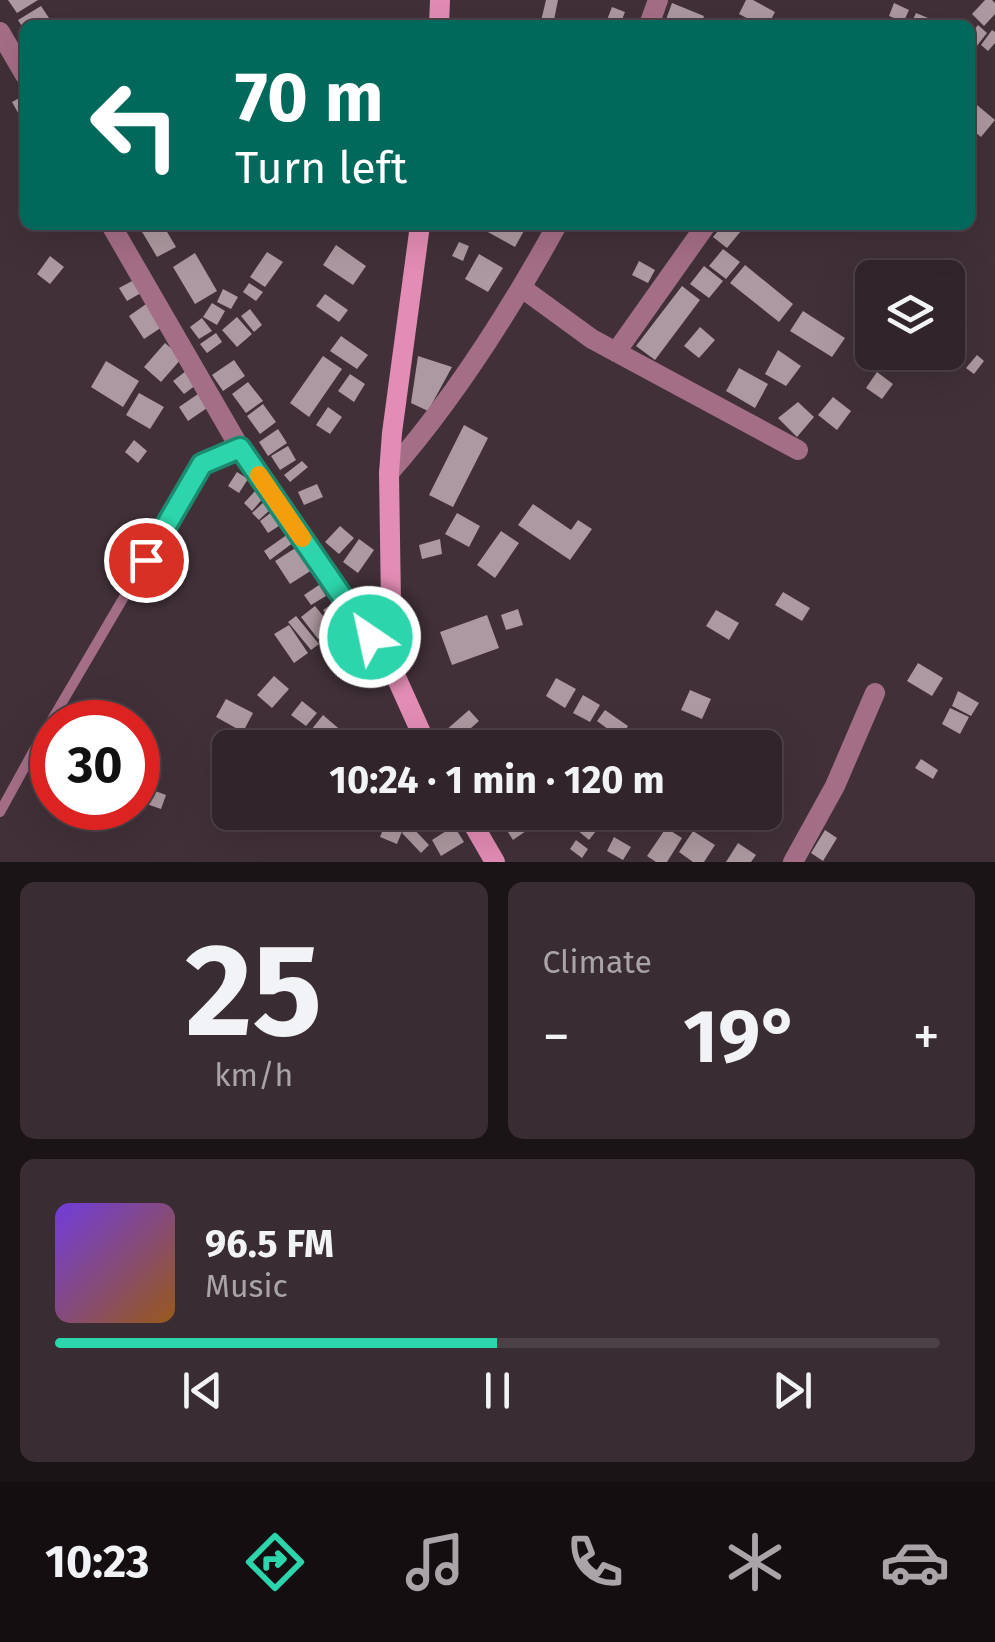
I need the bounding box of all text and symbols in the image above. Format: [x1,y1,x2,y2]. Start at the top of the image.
text: 70 m [235,56,384,140]
icon: left [70,60,200,190]
text: Turn left [235,141,407,195]
map controls [855,260,965,370]
button: layers [855,260,965,370]
pin [104,518,189,603]
icon: arrive [119,533,174,588]
position arrow [318,585,422,689]
speed limit sign: 30 [30,700,160,830]
text: 10:24 · 1 min · 120 m [329,757,665,803]
text: 25 [185,913,322,1069]
text: Climate [543,943,652,981]
text: 19° [683,992,799,1082]
text: − [543,1004,570,1070]
text: + [913,1004,940,1070]
text: km/h [214,1056,293,1094]
text: 96.5 FM [205,1221,334,1267]
text: Music [205,1267,288,1305]
icon: previous [175,1363,230,1418]
icon: pause [470,1363,525,1418]
icon: next [765,1363,820,1418]
icon: directions [240,1527,310,1597]
icon: music [400,1527,470,1597]
icon: phone [560,1527,630,1597]
icon: climate [720,1527,790,1597]
icon: car [880,1527,950,1597]
text: 10:23 [45,1535,149,1589]

